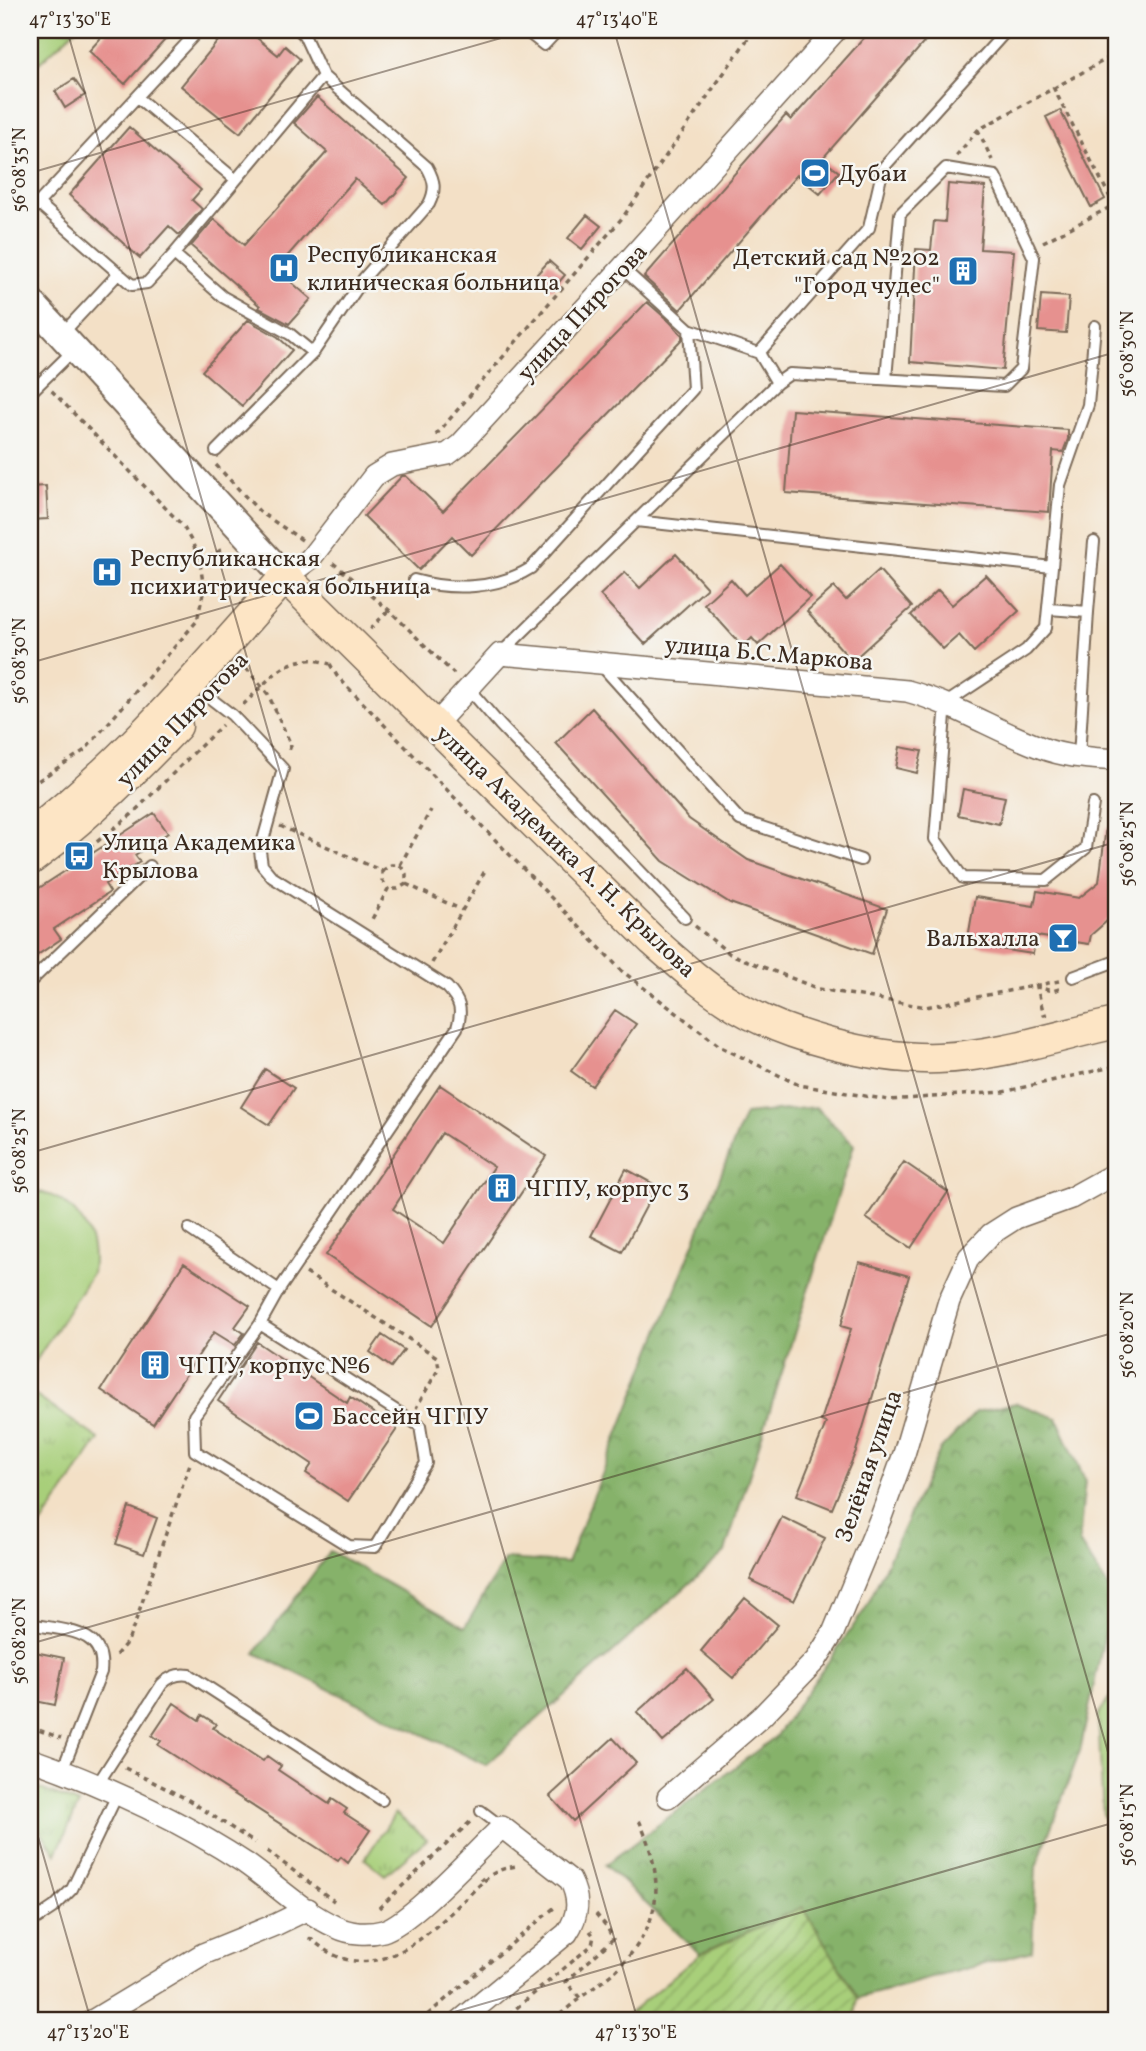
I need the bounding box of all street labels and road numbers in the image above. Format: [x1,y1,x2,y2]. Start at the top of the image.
street label: улица Пирогова [510,237,656,390]
street label: улица Б.С.Маркова [663,629,875,681]
street label: улица Пирогова [109,645,257,796]
street label: улица Академика А. Н. Крылова [426,718,703,987]
street label: Зелёная улица [828,1386,912,1548]

